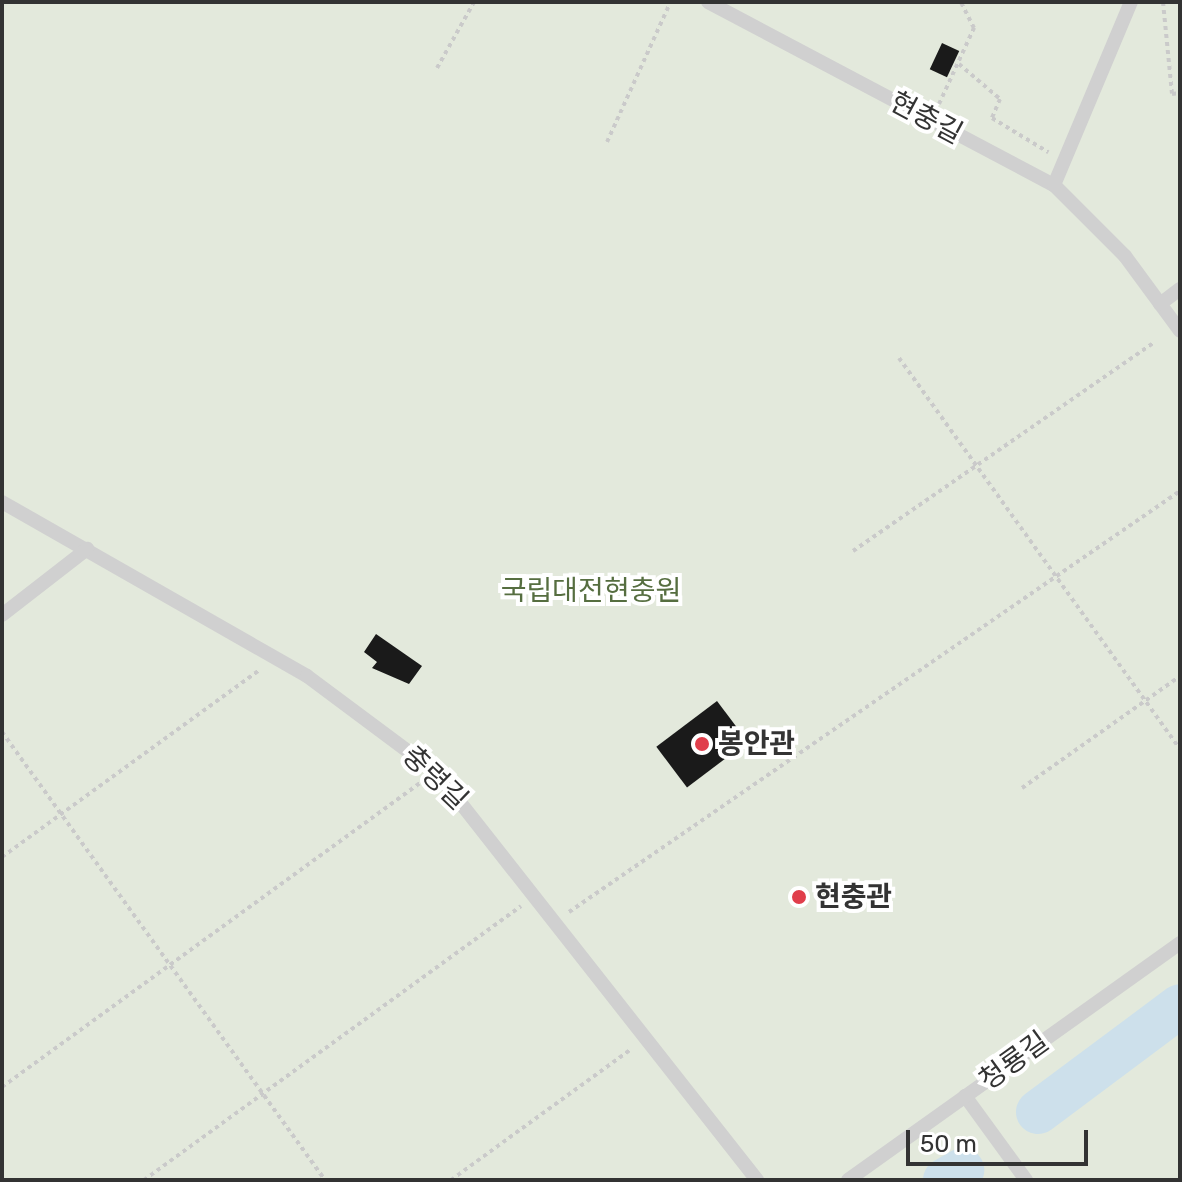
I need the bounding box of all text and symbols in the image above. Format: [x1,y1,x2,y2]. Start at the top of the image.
street label: 현충길 [884,85,968,151]
park label: 국립대전현충원 [501,574,681,608]
place label: 봉안관 [718,727,795,761]
marker: 봉안관 [693,735,711,753]
street label: 충령길 [396,739,474,817]
place label: 현충관 [815,880,892,914]
marker: 현충관 [790,888,808,906]
street label: 청룡길 [973,1025,1055,1097]
scale bar [910,1114,1092,1164]
text: 50 m [920,1130,977,1158]

